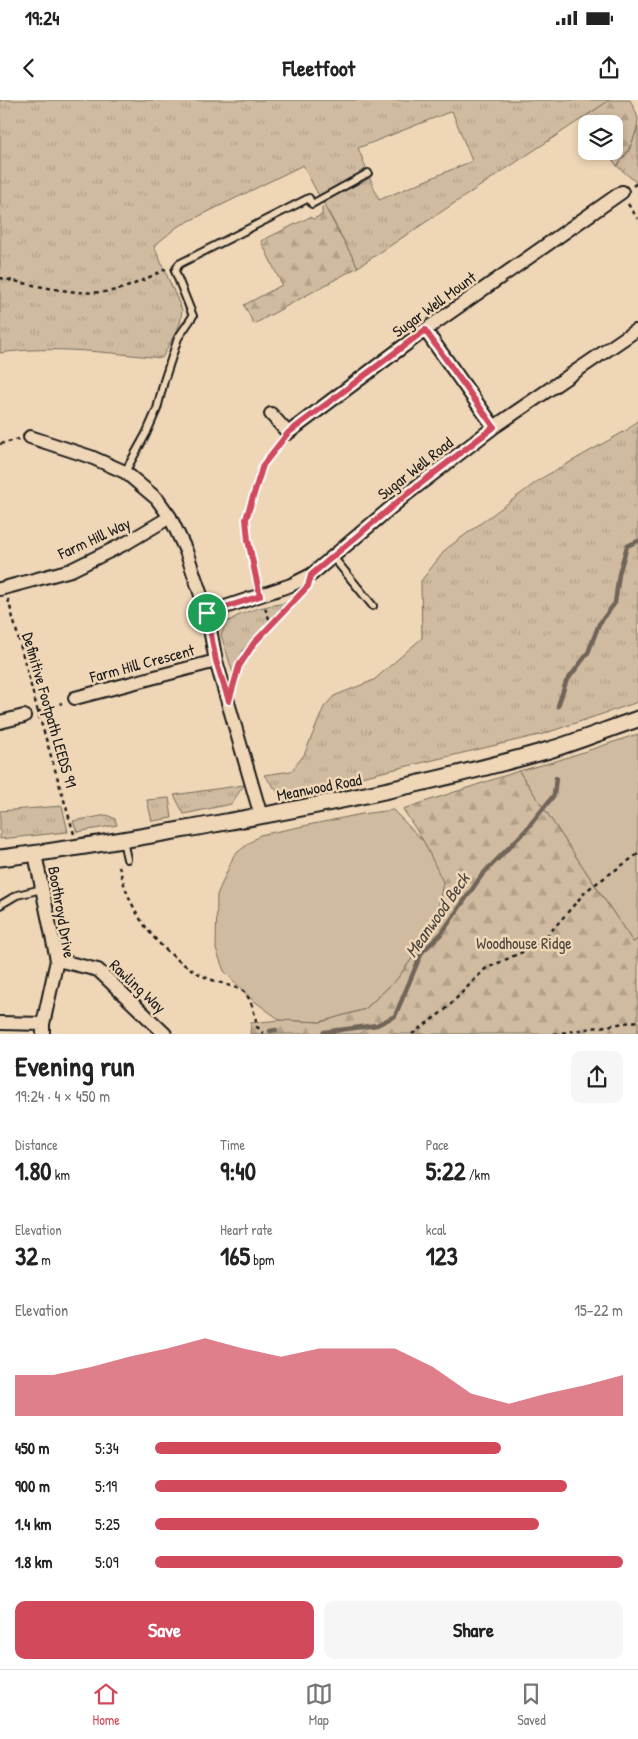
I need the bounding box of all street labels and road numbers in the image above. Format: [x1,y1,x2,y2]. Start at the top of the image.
street label: Sugar Well Mount [388,266,481,342]
street label: Sugar Well Road [373,432,457,504]
street label: Farm Hill Way [53,512,134,565]
street label: Definitive Footpath LEEDS 91 [17,630,83,790]
street label: Farm Hill Crescent [86,638,197,688]
street label: Meanwood Road [275,768,363,806]
street label: Boothroyd Drive [43,864,81,960]
street label: Rawling Way [105,954,171,1018]

